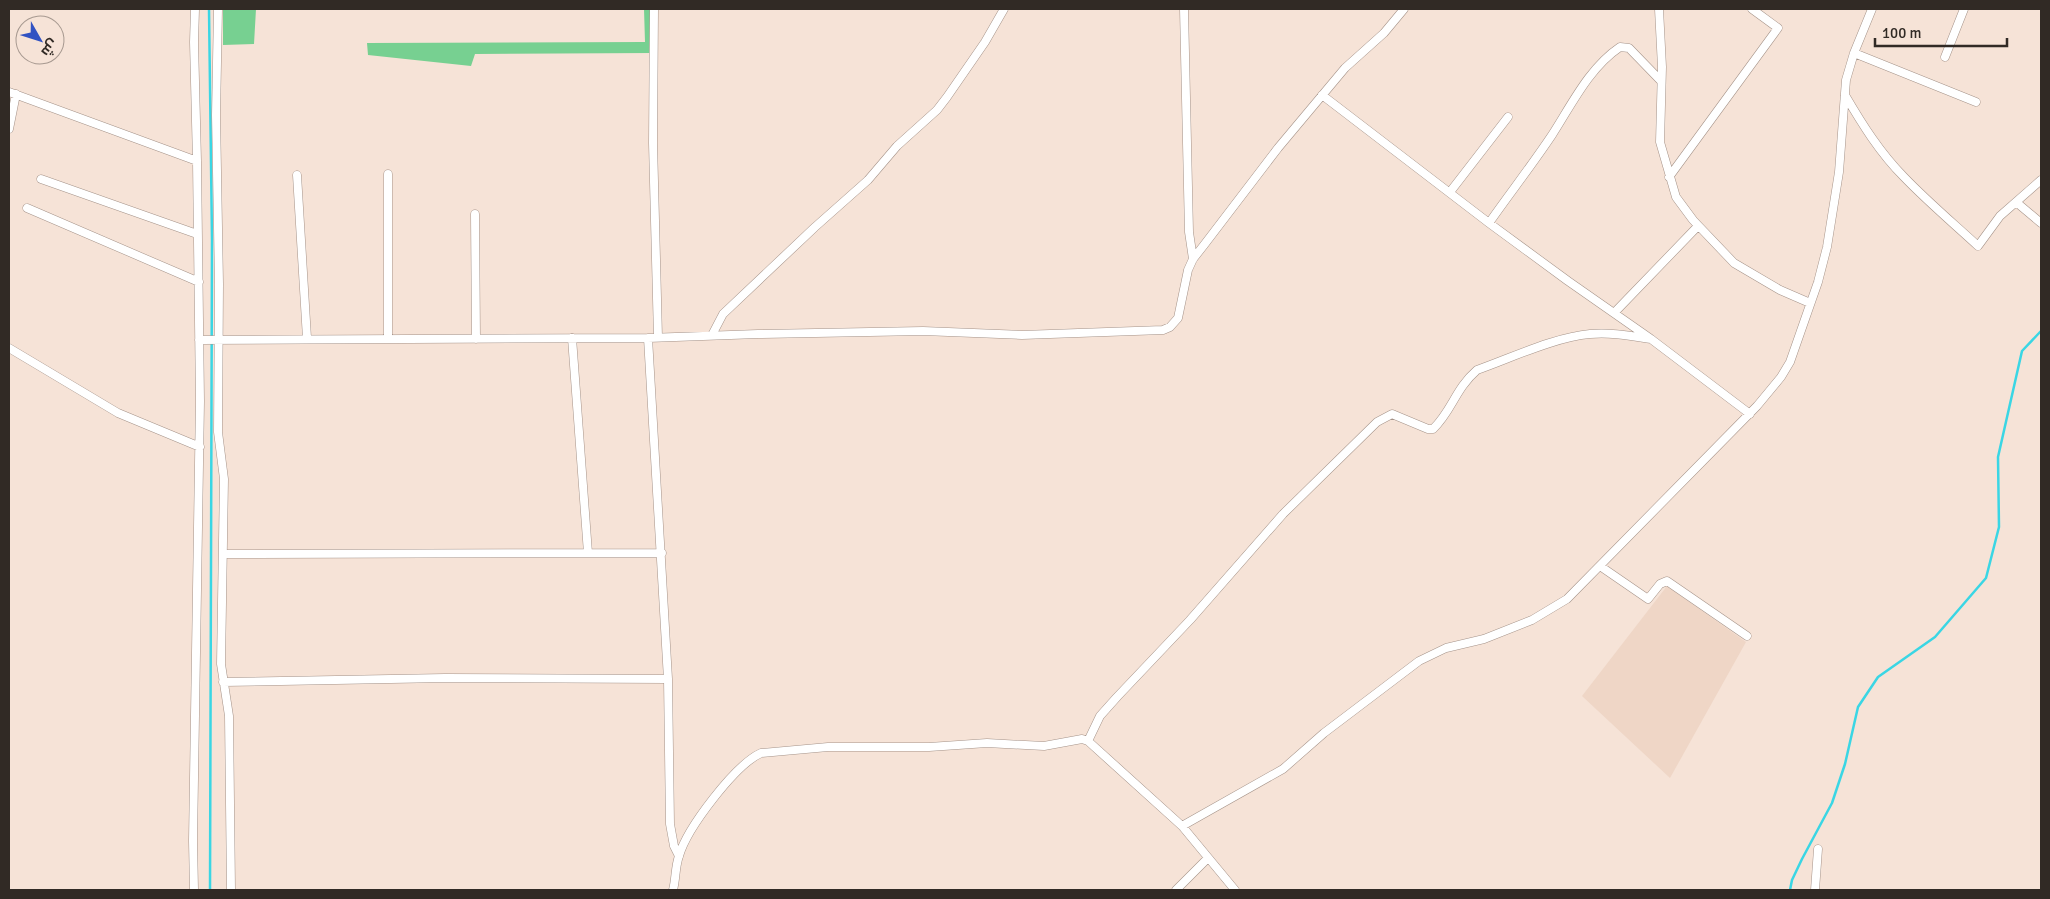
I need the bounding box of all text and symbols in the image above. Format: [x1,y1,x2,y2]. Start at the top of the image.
north arrow [15,15,65,65]
scale bar [1875,15,2008,47]
text: 100 m [1882,24,1922,42]
text: ش [37,36,62,60]

